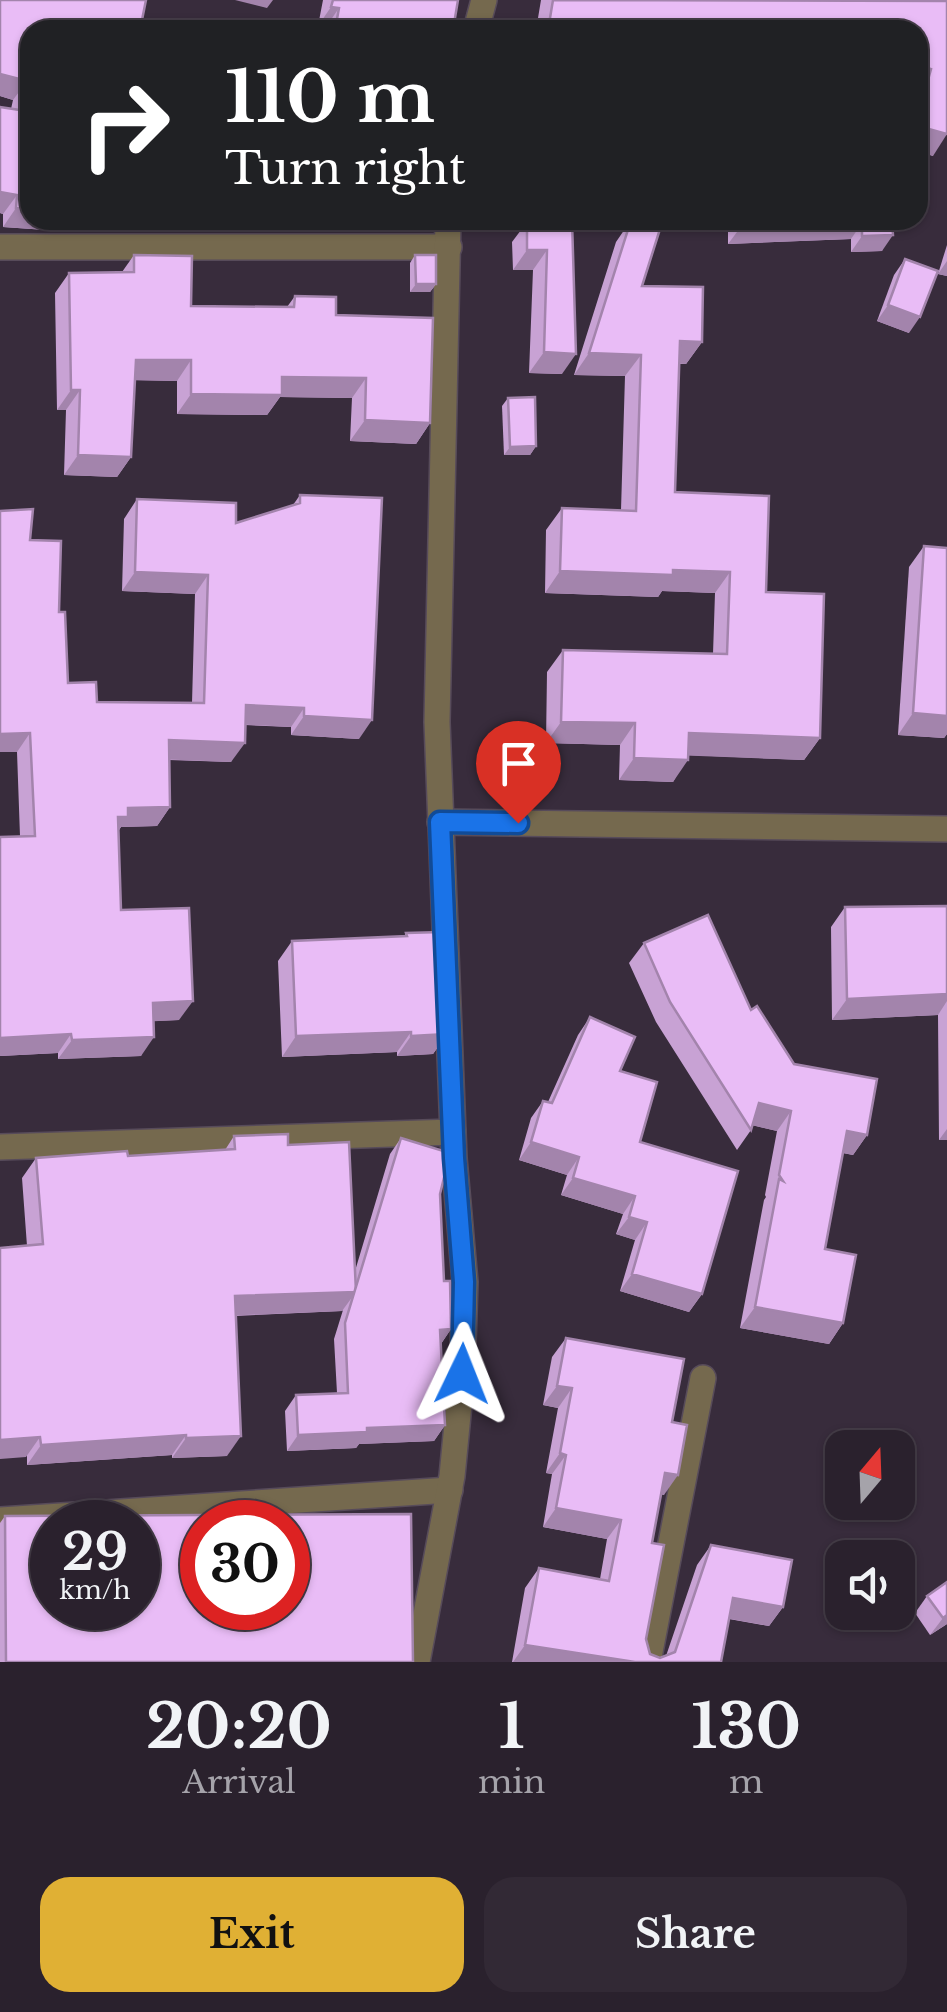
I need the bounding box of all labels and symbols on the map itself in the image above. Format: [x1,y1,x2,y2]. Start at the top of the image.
pin [476,721,561,824]
position arrow [410,1322,514,1426]
north arrow [825,1430,915,1520]
speed limit sign: 30 [180,1500,310,1630]

